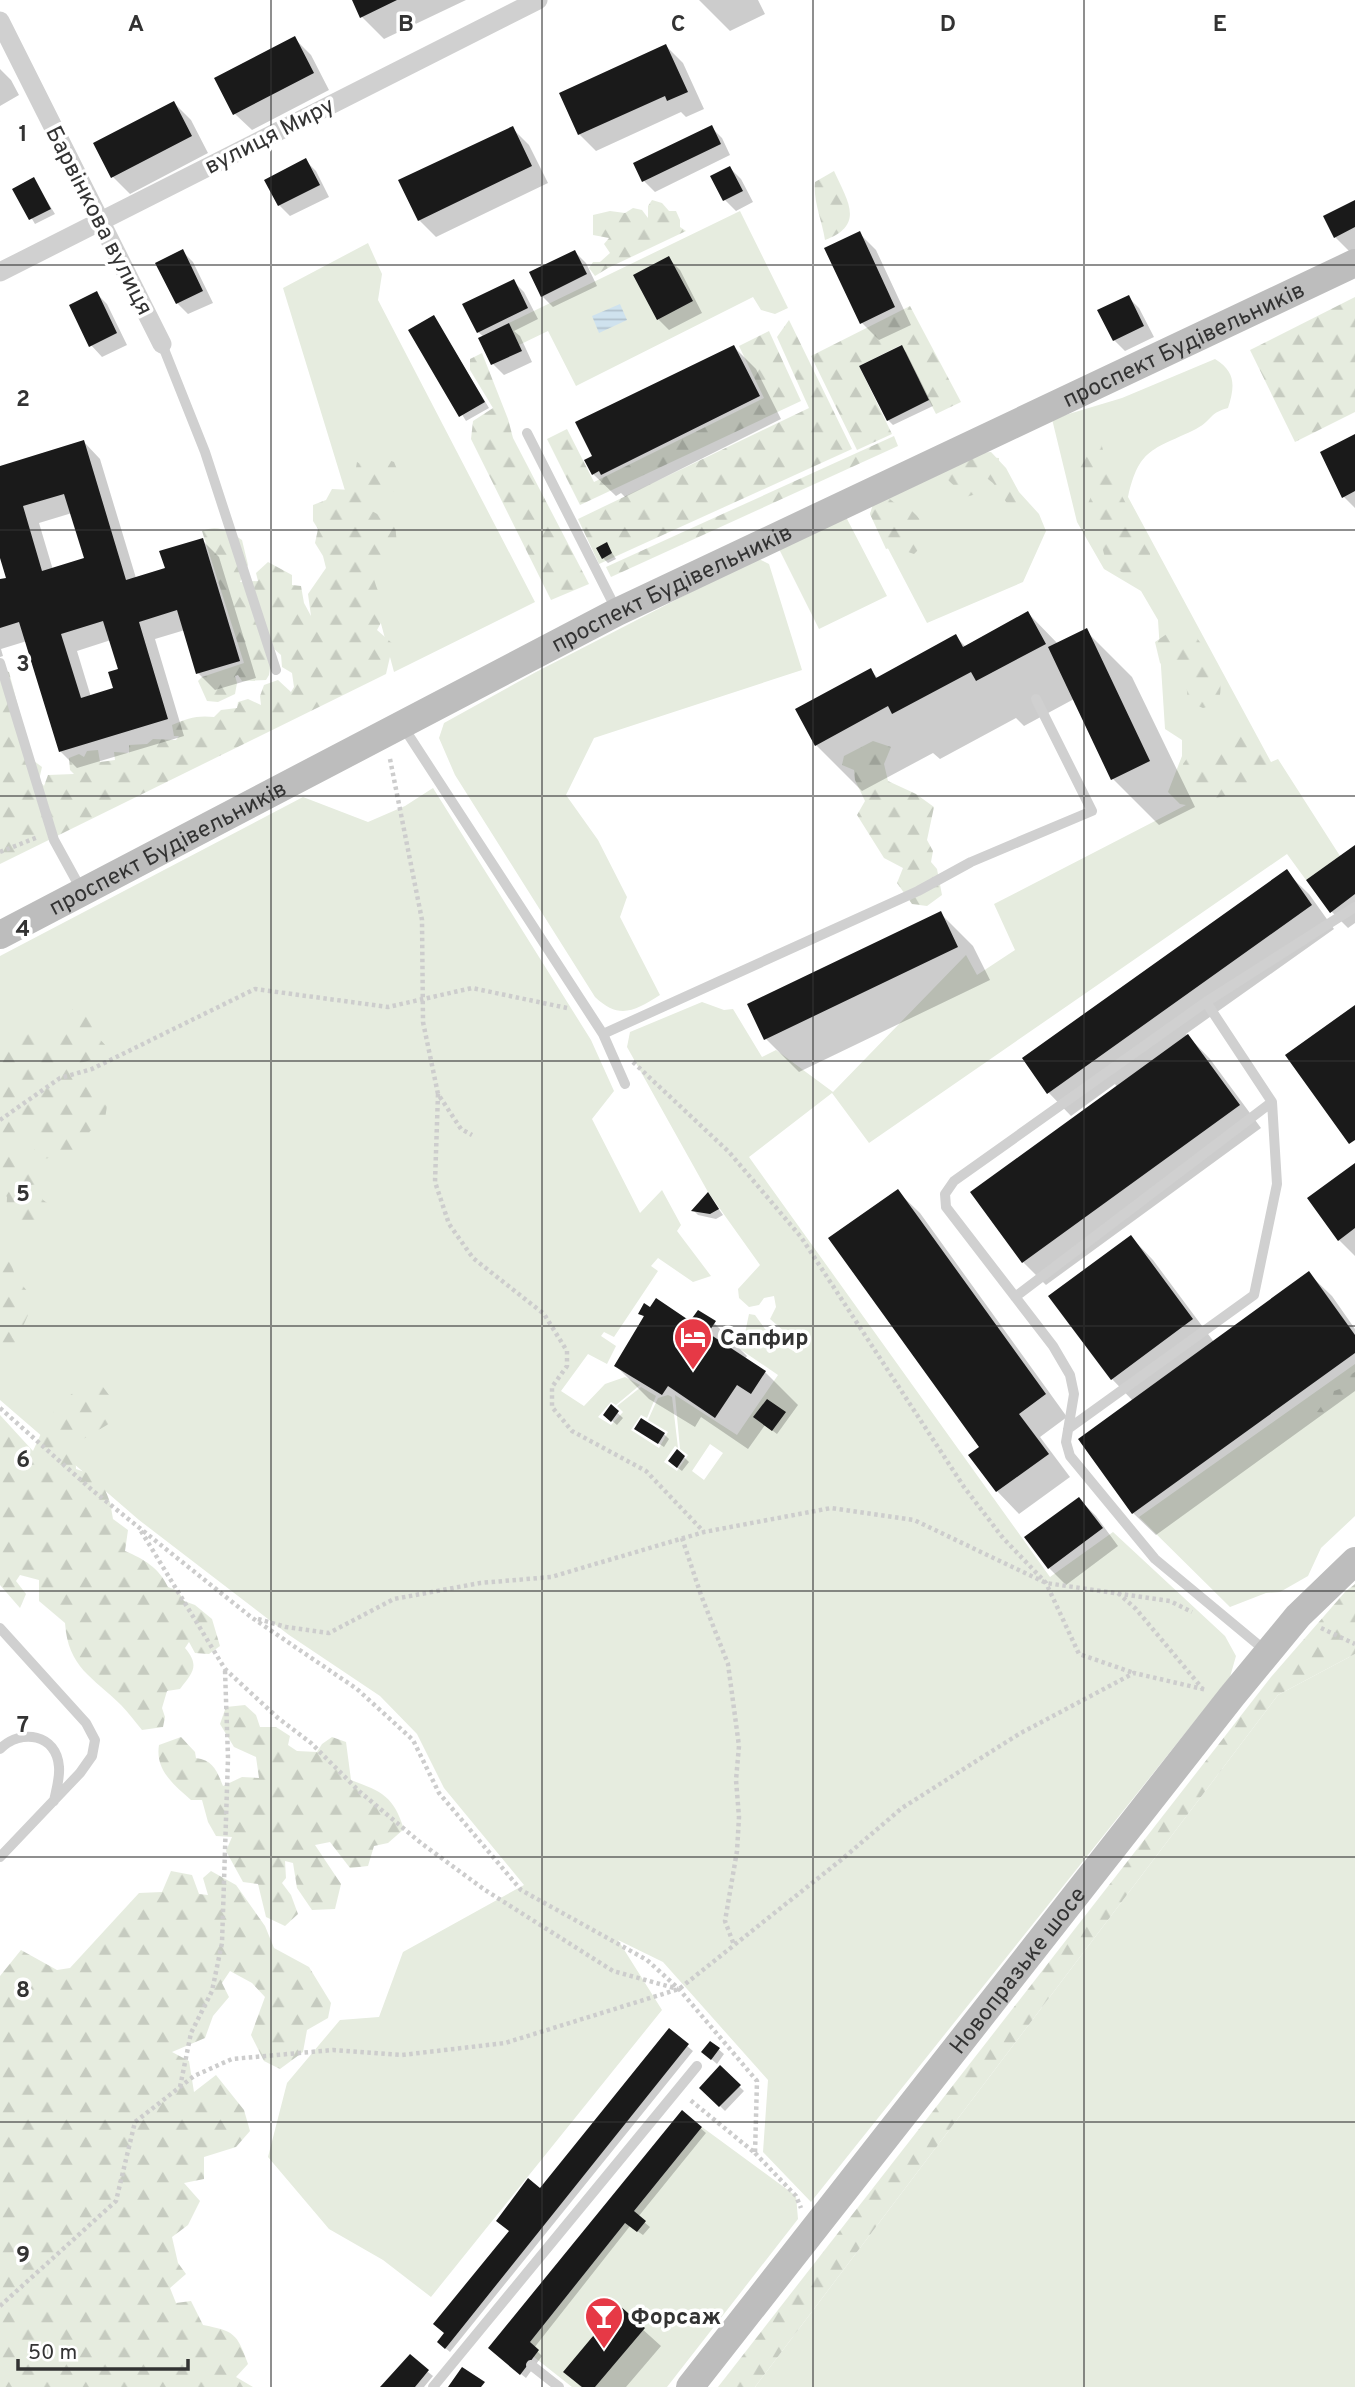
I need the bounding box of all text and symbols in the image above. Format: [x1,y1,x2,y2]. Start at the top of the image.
text: A [128,11,144,40]
text: B [398,11,414,40]
text: C [671,11,685,40]
text: D [940,11,956,40]
text: E [1213,11,1227,40]
street label: вулиця Миру [200,92,340,182]
text: 1 [18,121,28,150]
street label: Барвінкова вулиця [37,122,158,321]
street label: проспект Будівельників [1059,277,1310,416]
text: 2 [16,386,30,415]
street label: проспект Будівельників [547,519,798,661]
text: 3 [16,651,30,680]
street label: проспект Будівельників [45,775,292,924]
text: 4 [16,916,30,945]
text: 5 [16,1181,30,1210]
hotel icon: Сапфир [672,1316,714,1371]
place label: Сапфир [720,1325,809,1354]
text: 6 [16,1447,30,1476]
text: 7 [17,1712,29,1741]
street label: Новопразьке шосе [944,1882,1094,2061]
text: 8 [16,1977,30,2006]
text: 9 [16,2242,30,2271]
bar icon: Форсаж [583,2295,625,2350]
place label: Форсаж [631,2304,721,2333]
scale bar [18,2328,187,2372]
text: 50 m [28,2340,77,2367]

